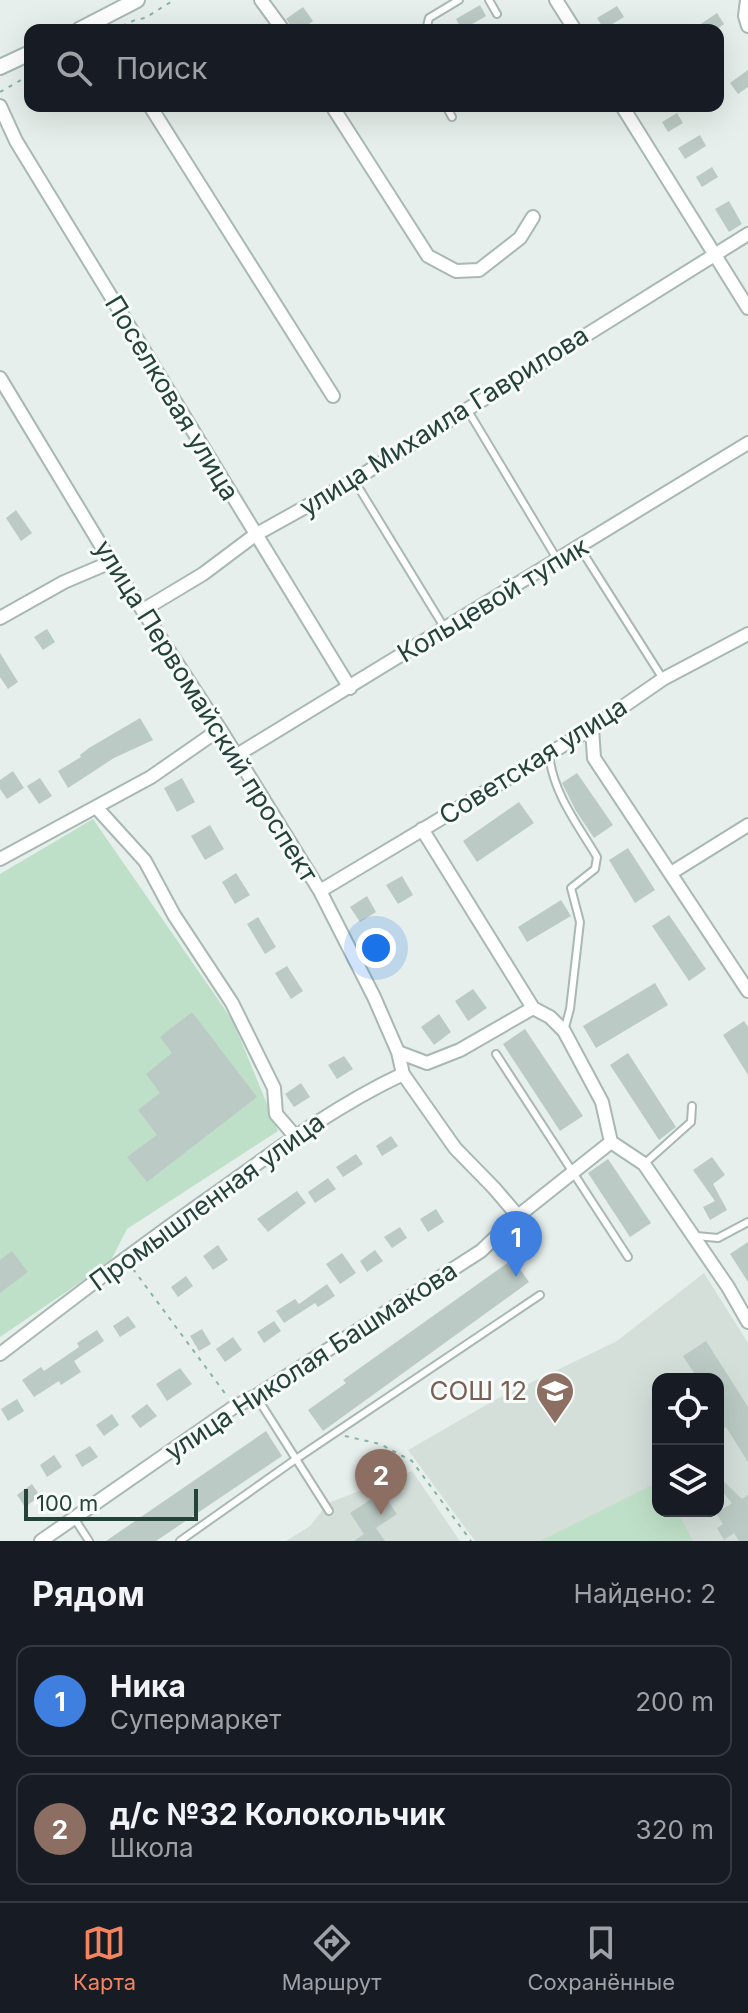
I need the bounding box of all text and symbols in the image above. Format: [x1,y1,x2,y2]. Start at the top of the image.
search box [24,24,724,112]
icon: search [52,46,96,90]
text: Поиск [116,50,207,86]
street label: Поселковая улица [99,290,246,506]
street label: улица Михаила Гаврилова [294,319,594,522]
street label: Кольцевой тупик [392,530,594,669]
street label: улица Первомайский проспект [88,534,325,887]
street label: Советская улица [433,690,632,831]
your location [356,928,396,968]
street label: Промышленная улица [83,1106,330,1297]
pin: 1 [490,1211,542,1277]
street label: улица Николая Башмакова [159,1254,463,1467]
school or university icon: СОШ 12 [534,1370,576,1425]
map controls [652,1373,724,1517]
button: locate [652,1373,724,1445]
place label: СОШ 12 [429,1375,527,1406]
button: layers [652,1445,724,1517]
pin: 2 [355,1449,407,1515]
scale bar [24,1485,198,1521]
text: 100 m [36,1490,98,1516]
text: Рядом [32,1573,145,1614]
text: Найдено: 2 [574,1578,716,1609]
text: Ника [110,1668,186,1704]
text: 1 [54,1686,66,1717]
text: 200 m [635,1686,714,1717]
text: Супермаркет [110,1704,281,1735]
text: д/с №32 Колокольчик [110,1796,445,1832]
text: 2 [52,1814,68,1845]
text: 320 m [636,1814,714,1845]
text: Школа [110,1832,194,1863]
tab: Карта [73,1921,136,1995]
tab: Маршрут [282,1921,382,1995]
tab: Сохранённые [527,1921,675,1995]

